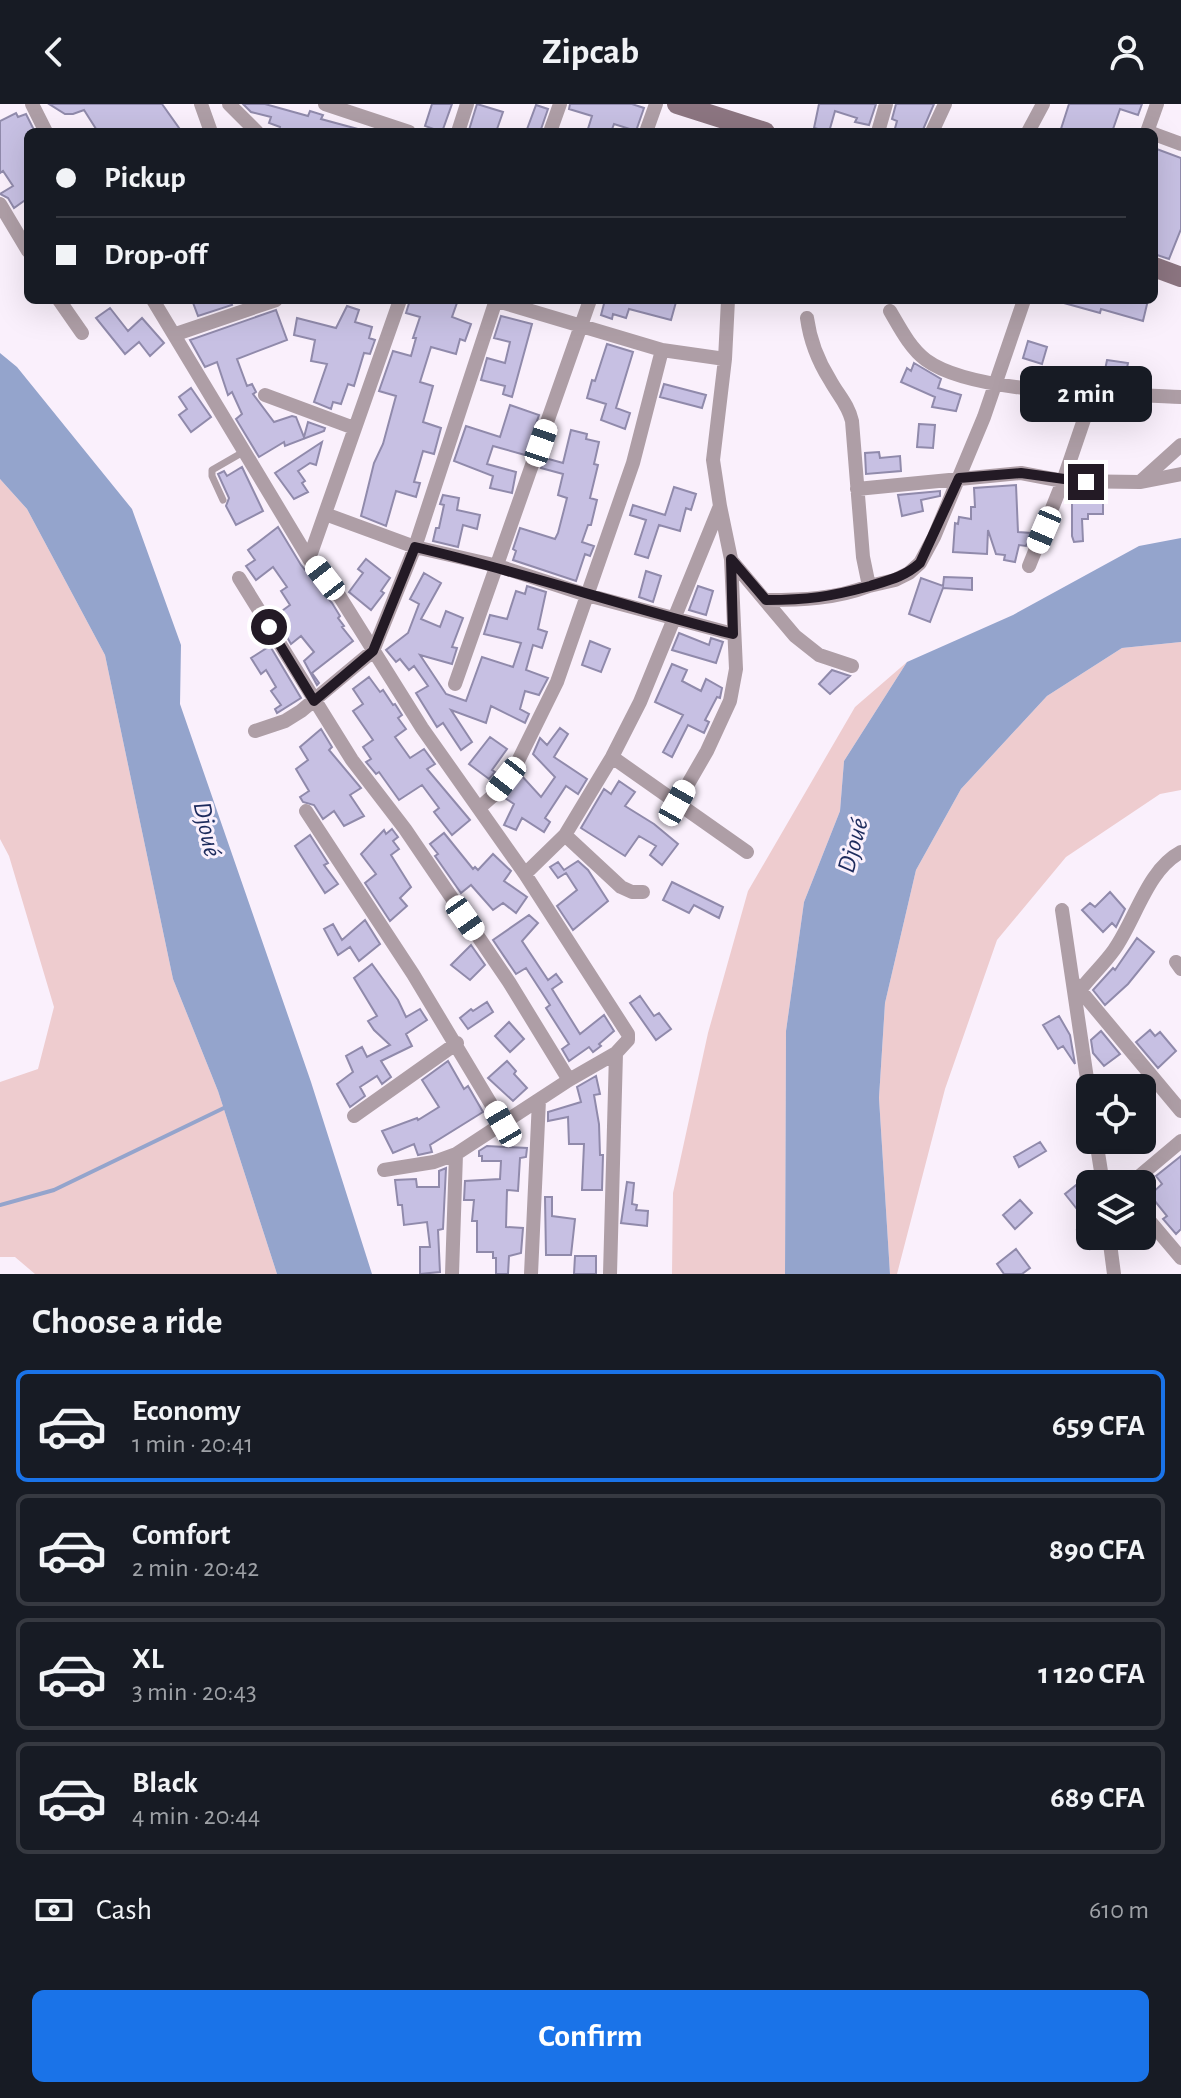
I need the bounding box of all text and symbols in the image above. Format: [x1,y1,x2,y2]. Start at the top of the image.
icon: back [32,30,76,74]
icon: person [1105,30,1149,74]
text: Zipcab [542,34,639,70]
text: Pickup [104,163,186,193]
text: Drop-off [104,240,207,270]
callout: 2 min [1020,366,1152,422]
text: 2 min [1057,381,1115,407]
car [522,416,560,470]
route end [1068,464,1104,500]
car [1024,503,1064,557]
car [301,552,349,604]
route start [251,609,287,645]
car [482,753,530,805]
car [655,776,699,830]
water label: Djoué [189,799,226,859]
water label: Djoué [833,815,873,876]
car [441,891,489,945]
map controls [1076,1074,1156,1250]
button: locate [1076,1074,1156,1154]
car [481,1097,525,1151]
button: layers [1076,1170,1156,1250]
text: Choose a ride [32,1304,222,1340]
icon: car [36,1390,108,1462]
text: Economy [132,1396,241,1426]
text: 659 CFA [1052,1411,1145,1441]
text: 1 min · 20:41 [132,1431,253,1457]
icon: car [36,1514,108,1586]
text: Comfort [132,1520,231,1550]
text: 890 CFA [1049,1535,1145,1565]
text: 2 min · 20:42 [132,1555,259,1581]
icon: car [36,1638,108,1710]
text: XL [132,1644,164,1674]
text: 1 120 CFA [1038,1659,1145,1689]
text: 3 min · 20:43 [132,1679,257,1705]
icon: car [36,1762,108,1834]
text: Black [132,1768,198,1798]
text: 689 CFA [1050,1783,1145,1813]
text: 4 min · 20:44 [132,1803,260,1829]
icon: cash [32,1888,76,1932]
text: Cash [96,1895,152,1925]
text: 610 m [1089,1897,1149,1923]
button: Confirm [32,1990,1149,2082]

